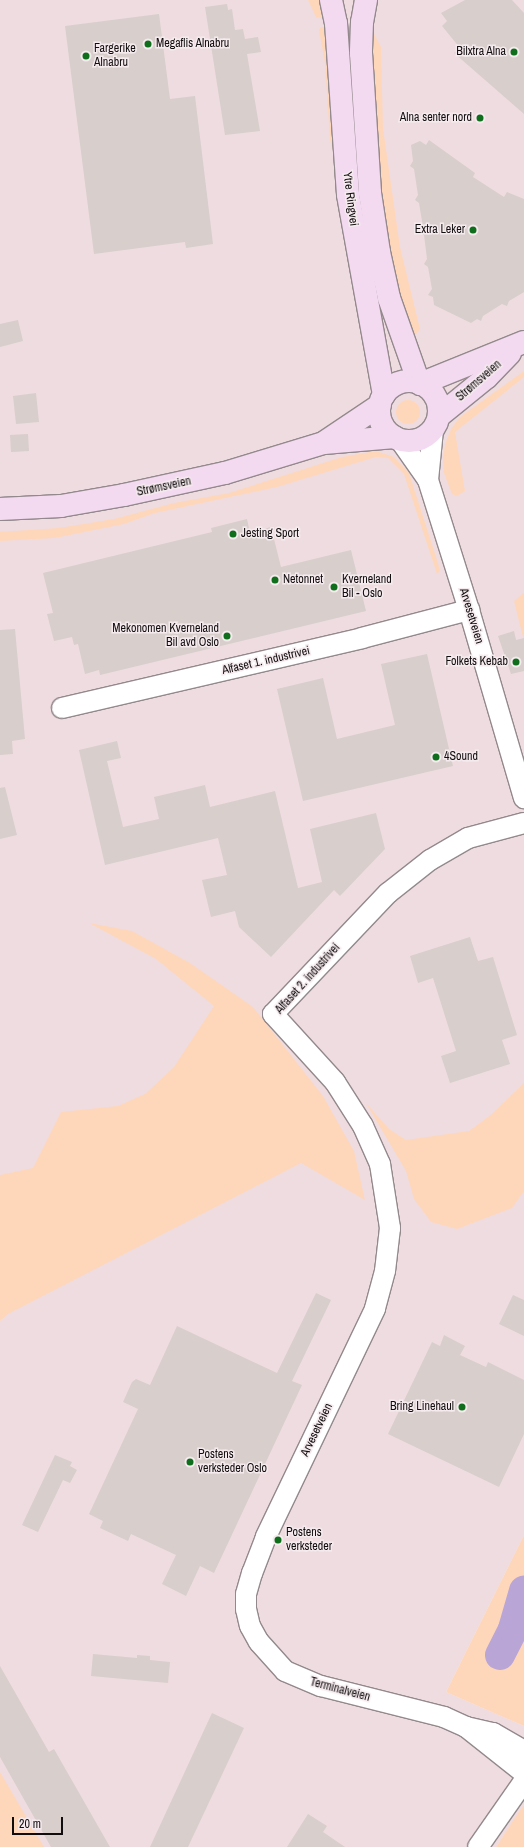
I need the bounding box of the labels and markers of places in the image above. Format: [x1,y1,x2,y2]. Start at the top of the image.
place label: Megaflis Alnabru [156,37,230,51]
marker: Megaflis Alnabru [143,39,153,49]
place label: Fargerike Alnabru [94,42,136,70]
place label: Bilxtra Alna [456,45,506,59]
marker: Bilxtra Alna [509,47,519,57]
marker: Fargerike Alnabru [81,51,91,61]
place label: Alna senter nord [400,111,472,125]
marker: Alna senter nord [475,113,485,123]
place label: Extra Leker [415,223,465,237]
marker: Extra Leker [468,225,478,235]
place label: Jesting Sport [241,527,299,541]
marker: Jesting Sport [228,529,238,539]
place label: Netonnet [283,573,323,587]
place label: Kverneland Bil - Oslo [342,573,392,601]
marker: Netonnet [270,575,280,585]
marker: Kverneland Bil - Oslo [329,582,339,592]
place label: Mekonomen Kverneland Bil avd Oslo [112,622,219,650]
marker: Mekonomen Kverneland Bil avd Oslo [222,631,232,641]
place label: Folkets Kebab [446,655,508,669]
marker: Folkets Kebab [511,657,521,667]
place label: 4Sound [444,750,478,764]
marker: 4Sound [431,752,441,762]
place label: Bring Linehaul [390,1400,454,1414]
marker: Bring Linehaul [457,1402,467,1412]
place label: Postens verksteder Oslo [198,1448,267,1476]
marker: Postens verksteder Oslo [185,1457,195,1467]
place label: Postens verksteder [286,1526,332,1554]
marker: Postens verksteder [273,1535,283,1545]

